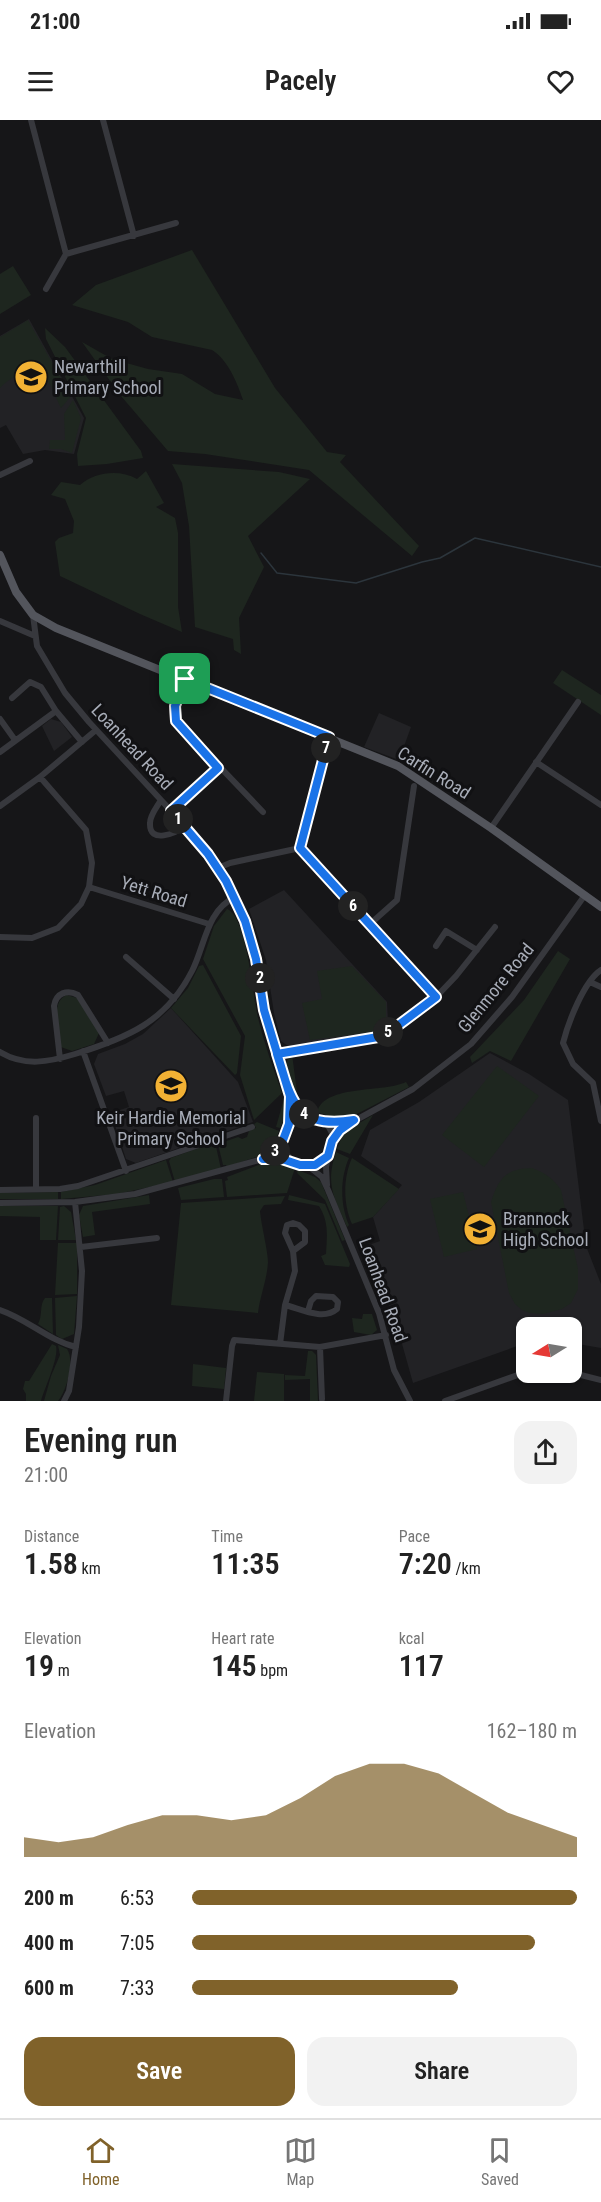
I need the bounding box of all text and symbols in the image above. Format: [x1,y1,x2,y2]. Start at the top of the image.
text: 21:00 [30,9,81,34]
icon: menu [24,65,57,98]
text: Pacely [265,65,336,97]
icon: heart [544,65,577,98]
place label: Newarthill Primary School [54,356,162,398]
school or university icon: Newarthill Primary School [13,359,49,395]
pin [159,653,210,704]
icon: arrive [168,662,201,695]
street label: Loanhead Road [87,699,178,794]
pin: 7 [311,733,341,763]
text: 7 [322,738,330,757]
street label: Carfin Road [394,742,475,803]
pin: 1 [163,804,193,834]
text: 1 [174,809,182,828]
street label: Yett Road [118,872,190,912]
pin: 6 [338,891,368,921]
text: 6 [349,896,357,915]
street label: Glenmore Road [453,939,538,1036]
pin: 2 [245,963,275,993]
text: 2 [256,968,264,987]
pin: 5 [373,1017,403,1047]
text: 5 [384,1022,392,1041]
school or university icon: Keir Hardie Memorial Primary School [153,1068,189,1104]
pin: 4 [289,1099,319,1129]
text: 4 [300,1104,308,1123]
place label: Keir Hardie Memorial Primary School [96,1107,246,1149]
pin: 3 [260,1136,290,1166]
text: 3 [271,1141,279,1160]
place label: Brannock High School [503,1208,589,1250]
school or university icon: Brannock High School [462,1211,498,1247]
street label: Loanhead Road [355,1235,412,1345]
north arrow [516,1317,582,1383]
map controls [516,1317,582,1383]
text: Evening run [24,1421,178,1460]
button: share [514,1421,577,1484]
text: 21:00 [24,1463,68,1487]
text: Distance [24,1527,79,1546]
text: Time [211,1527,243,1546]
text: Pace [399,1527,430,1546]
text: 1.58 [24,1546,78,1581]
text: 11:35 [211,1546,280,1581]
text: 7:20 [399,1546,452,1581]
text: km [78,1559,101,1578]
text: /km [452,1559,481,1578]
text: Elevation [24,1629,82,1648]
text: Heart rate [211,1629,275,1648]
text: kcal [399,1629,424,1648]
text: 19 [24,1648,54,1683]
text: 145 [211,1648,257,1683]
text: 117 [399,1648,444,1683]
text: m [54,1661,70,1680]
text: bpm [257,1661,288,1680]
text: Elevation [24,1719,96,1743]
text: 162–180 m [487,1719,577,1743]
text: 200 m [24,1886,74,1910]
text: 6:53 [120,1886,154,1910]
text: 400 m [24,1931,74,1955]
text: 7:05 [120,1931,154,1955]
text: 600 m [24,1976,74,2000]
text: 7:33 [120,1976,154,2000]
button: Save [24,2037,295,2106]
button: Share [307,2037,577,2106]
tab: Home [82,2134,120,2189]
tab: Map [284,2134,317,2189]
tab: Saved [481,2134,519,2189]

